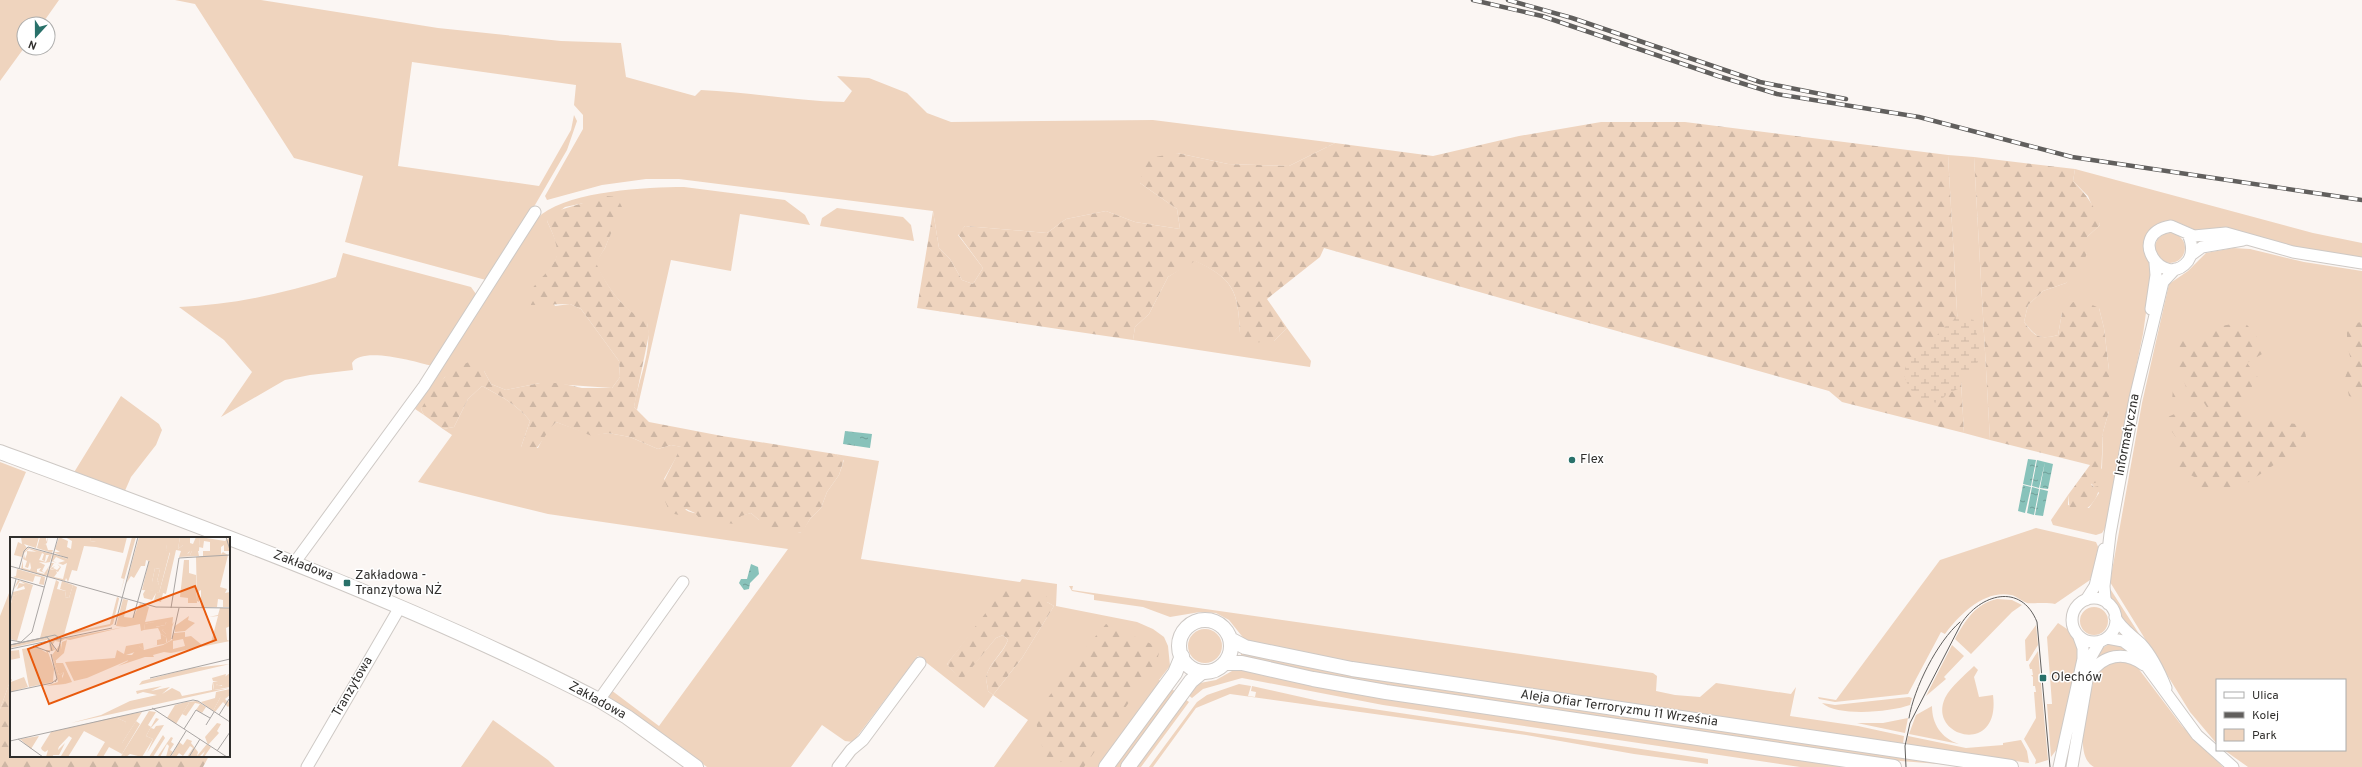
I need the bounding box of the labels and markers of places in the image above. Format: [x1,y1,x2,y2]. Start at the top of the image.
place label: Flex [1580,452,1604,468]
marker: Flex [1567,455,1577,465]
place label: Zakładowa - Tranzytowa NŻ [355,568,442,599]
marker: Zakładowa - Tranzytowa NŻ [342,578,352,588]
place label: Olechów [2051,670,2102,686]
marker: Olechów [2038,673,2048,683]

